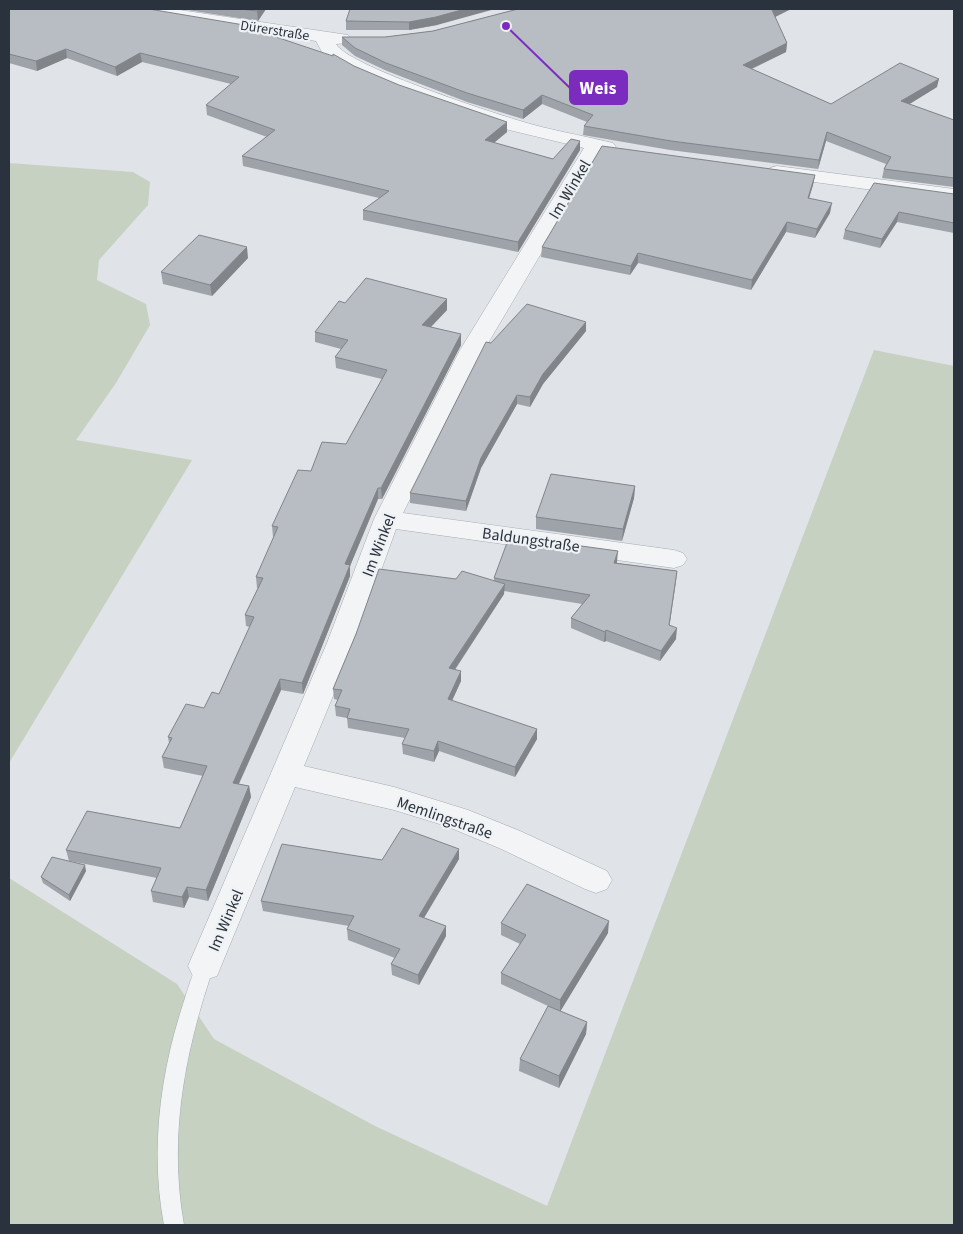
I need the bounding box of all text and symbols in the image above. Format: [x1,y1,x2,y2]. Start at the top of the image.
street label: Dürerstraße [239,16,311,46]
callout: Weis [570,71,627,104]
text: Weis [580,76,616,101]
street label: Im Winkel [544,156,596,223]
street label: Im Winkel [357,511,401,580]
street label: Baldungstraße [481,522,581,558]
street label: Memlingstraße [394,791,496,845]
street label: Im Winkel [203,886,249,955]

